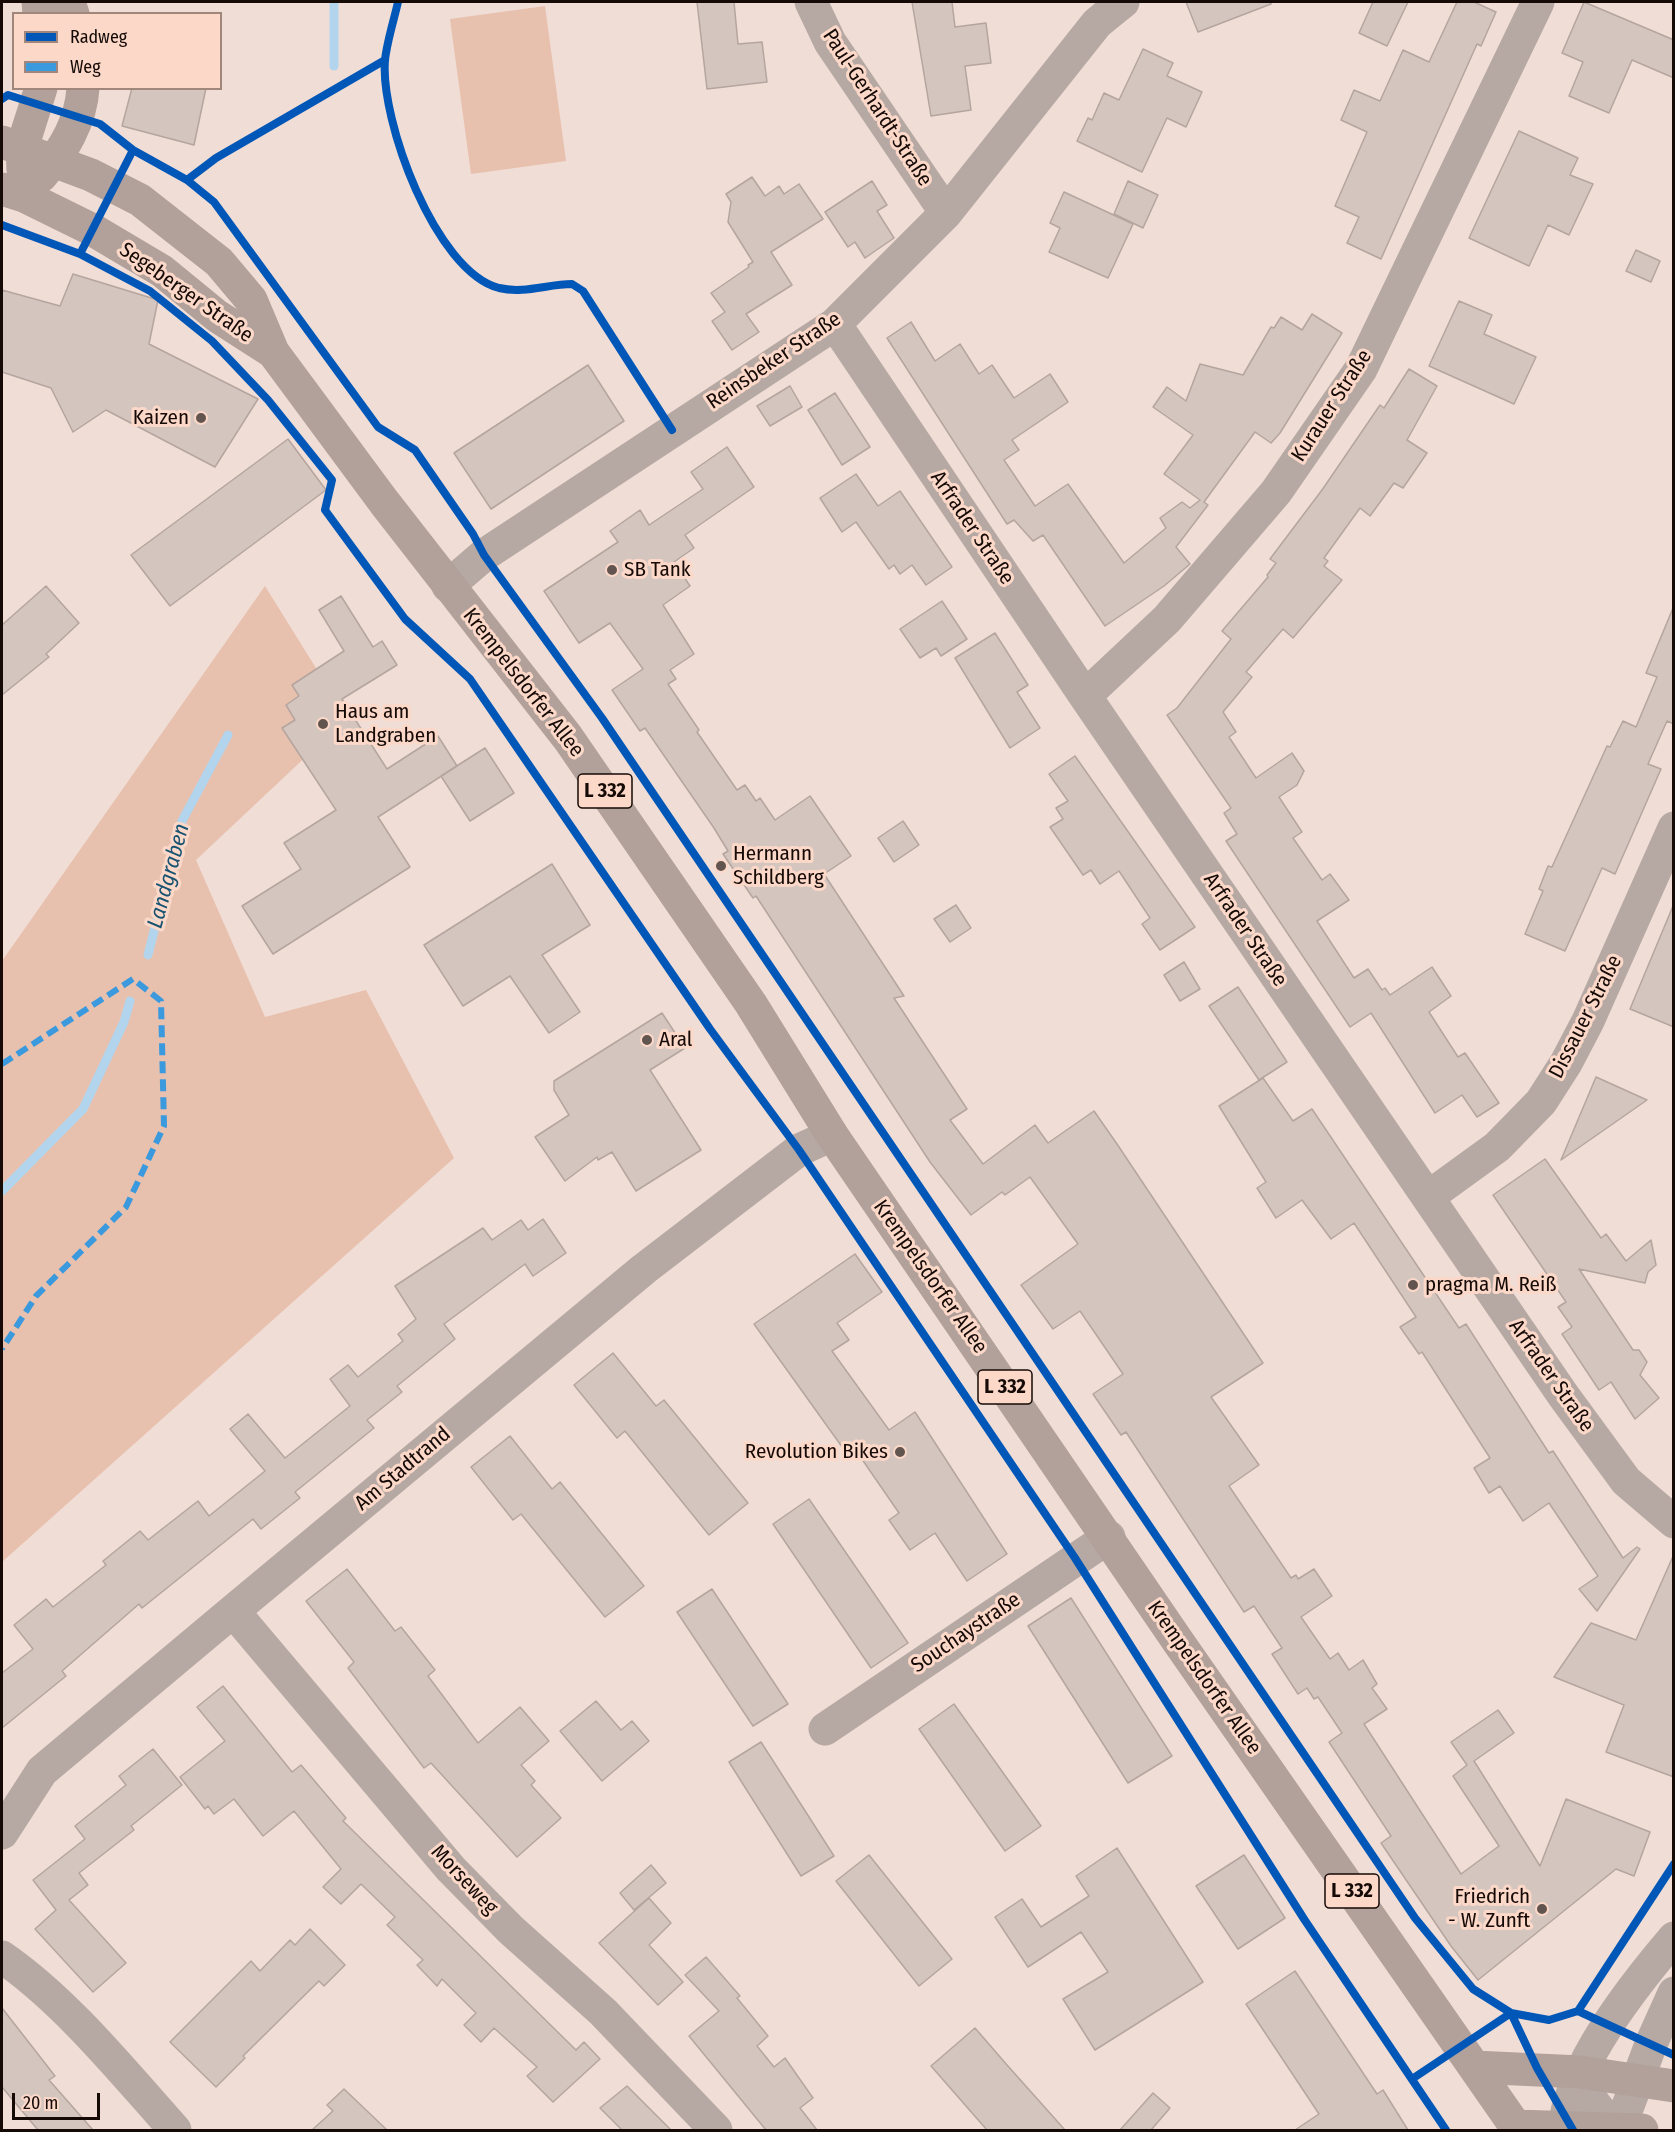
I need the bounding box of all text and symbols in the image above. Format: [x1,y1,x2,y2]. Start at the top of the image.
legend [12,12,222,90]
street label: Paul-Gerhardt-Straße [817,25,937,191]
text: Radweg [70,26,127,48]
text: Weg [70,56,101,78]
street label: Segeberger Straße [114,238,258,348]
street label: Reinsbeker Straße [702,307,846,415]
street label: Kurauer Straße [1286,345,1378,467]
place label: Kaizen [133,405,189,431]
marker: Kaizen [194,411,208,425]
street label: Arfrader Straße [925,466,1019,590]
place label: SB Tank [624,557,691,583]
marker: SB Tank [605,563,619,577]
street label: Krempelsdorfer Allee [457,604,589,762]
place label: Haus am Landgraben [335,699,436,749]
marker: Haus am Landgraben [316,717,330,731]
road number: L 332 [578,774,632,808]
water label: Landgraben [142,821,196,931]
place label: Hermann Schildberg [733,841,824,891]
marker: Hermann Schildberg [714,859,728,873]
street label: Arfrader Straße [1198,868,1292,992]
street label: Dissauer Straße [1544,951,1628,1083]
place label: Aral [659,1027,692,1053]
marker: Aral [640,1033,654,1047]
street label: Krempelsdorfer Allee [868,1195,992,1359]
place label: pragma M. Reiß [1425,1272,1557,1298]
marker: pragma M. Reiß [1406,1278,1420,1292]
street label: Arfrader Straße [1503,1315,1599,1437]
road number: L 332 [978,1370,1032,1404]
street label: Am Stadtrand [350,1422,456,1516]
place label: Revolution Bikes [745,1439,888,1465]
marker: Revolution Bikes [893,1445,907,1459]
street label: Souchaystraße [907,1587,1025,1679]
street label: Krempelsdorfer Allee [1142,1596,1266,1760]
street label: Morseweg [425,1840,503,1920]
road number: L 332 [1325,1874,1379,1908]
place label: Friedrich - W. Zunft [1448,1884,1530,1934]
marker: Friedrich - W. Zunft [1535,1902,1549,1916]
scale bar [15,2081,104,2119]
text: 20 m [23,2092,58,2114]

